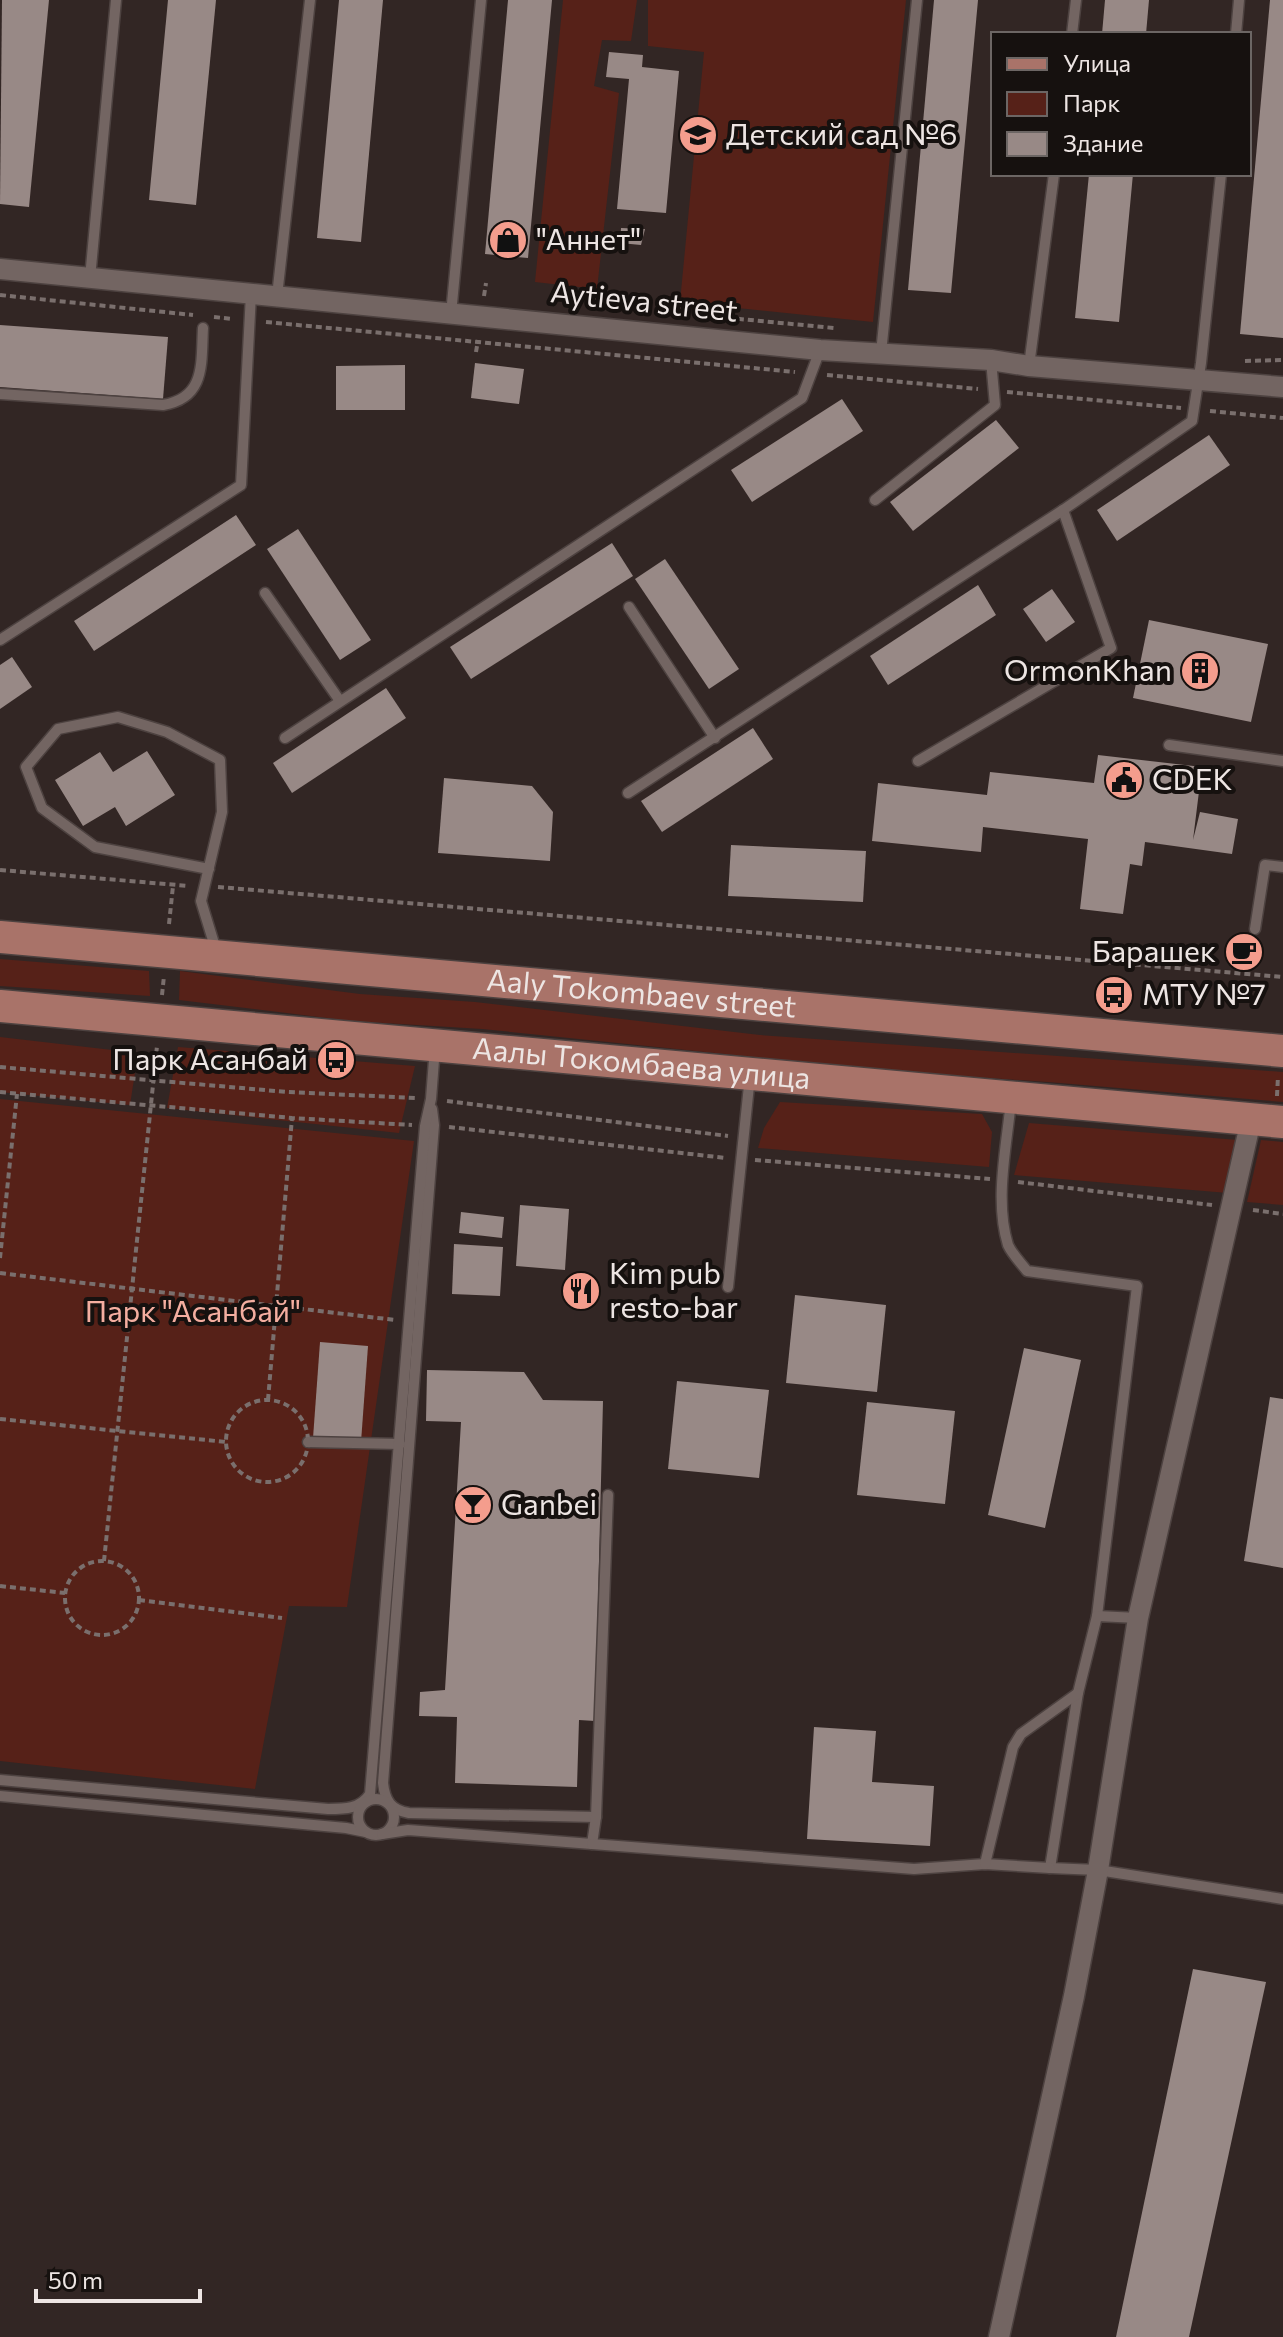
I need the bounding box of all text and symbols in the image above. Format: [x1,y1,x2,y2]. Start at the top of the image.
legend [991,32,1251,176]
text: Улица [1063,48,1131,77]
text: Парк [1063,88,1120,117]
school or university icon: Детский сад №6 [677,114,719,156]
place label: Детский сад №6 [726,114,957,151]
text: Здание [1063,128,1143,157]
shop icon: "Аннет" [487,219,529,261]
place label: "Аннет" [536,219,641,256]
street label: Aytieva street [549,271,740,328]
place label: OrmonKhan [1004,650,1172,687]
building icon: OrmonKhan [1179,650,1221,692]
public building icon: CDEK [1103,759,1145,801]
place label: CDEK [1152,759,1233,796]
place label: Барашек [1092,931,1216,968]
cafe icon: Барашек [1223,931,1265,973]
street label: Aaly Tokombaev street [485,959,798,1024]
bus stop icon: МТУ №7 [1093,974,1135,1016]
place label: МТУ №7 [1142,974,1266,1011]
street label: Аалы Токомбаева улица [471,1028,812,1095]
place label: Парк Асанбай [112,1039,308,1076]
bus stop icon: Парк Асанбай [315,1039,357,1081]
place label: Kim pub resto-bar [609,1253,738,1324]
restaurant icon: Kim pub resto-bar [560,1270,602,1312]
park label: Парк "Асанбай" [85,1291,301,1328]
bar icon: Ganbei [452,1484,494,1526]
place label: Ganbei [501,1484,597,1521]
scale bar [36,2253,200,2303]
text: 50 m [48,2265,103,2294]

